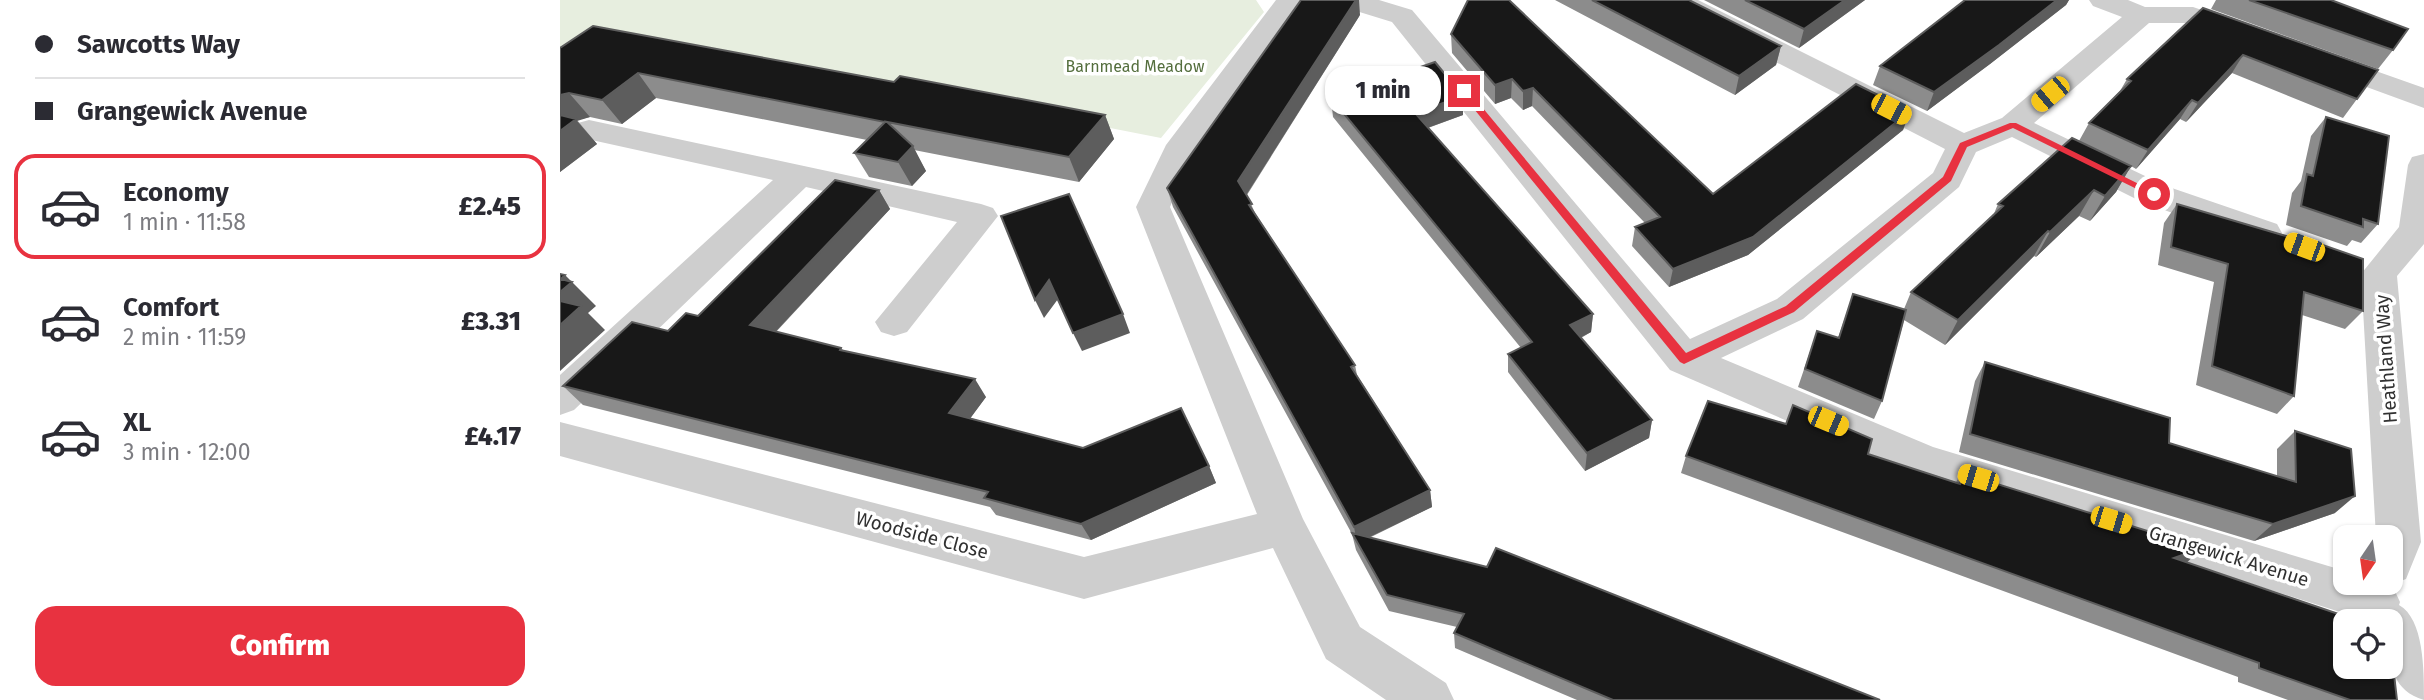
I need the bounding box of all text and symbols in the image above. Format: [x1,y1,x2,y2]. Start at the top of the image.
text: Sawcotts Way [77,29,240,60]
park label: Barnmead Meadow [1066,57,1205,76]
callout: 1 min [1324,66,1440,116]
car [2028,72,2073,116]
route end [1448,75,1480,107]
text: 1 min [1355,76,1411,104]
car [1868,90,1915,128]
text: Grangewick Avenue [77,96,307,127]
icon: car [39,175,102,238]
text: Economy [123,177,229,208]
route start [2138,178,2170,210]
text: £2.45 [459,191,521,222]
text: 1 min · 11:58 [123,208,246,236]
car [2281,230,2328,264]
icon: car [39,290,102,353]
text: Comfort [123,292,219,323]
street label: Heathland Way [2370,293,2402,424]
text: £3.31 [461,306,521,337]
text: 2 min · 11:59 [123,323,246,351]
car [1805,403,1852,439]
icon: car [39,405,102,468]
text: XL [123,407,151,438]
text: £4.17 [464,421,521,452]
text: 3 min · 12:00 [123,438,251,466]
car [1955,462,2002,494]
car [2088,504,2135,536]
street label: Woodside Close [853,506,991,564]
street label: Grangewick Avenue [2146,521,2312,591]
north arrow [2333,525,2403,595]
map controls [2333,525,2403,679]
button: Confirm [35,606,525,686]
button: locate [2333,609,2403,679]

